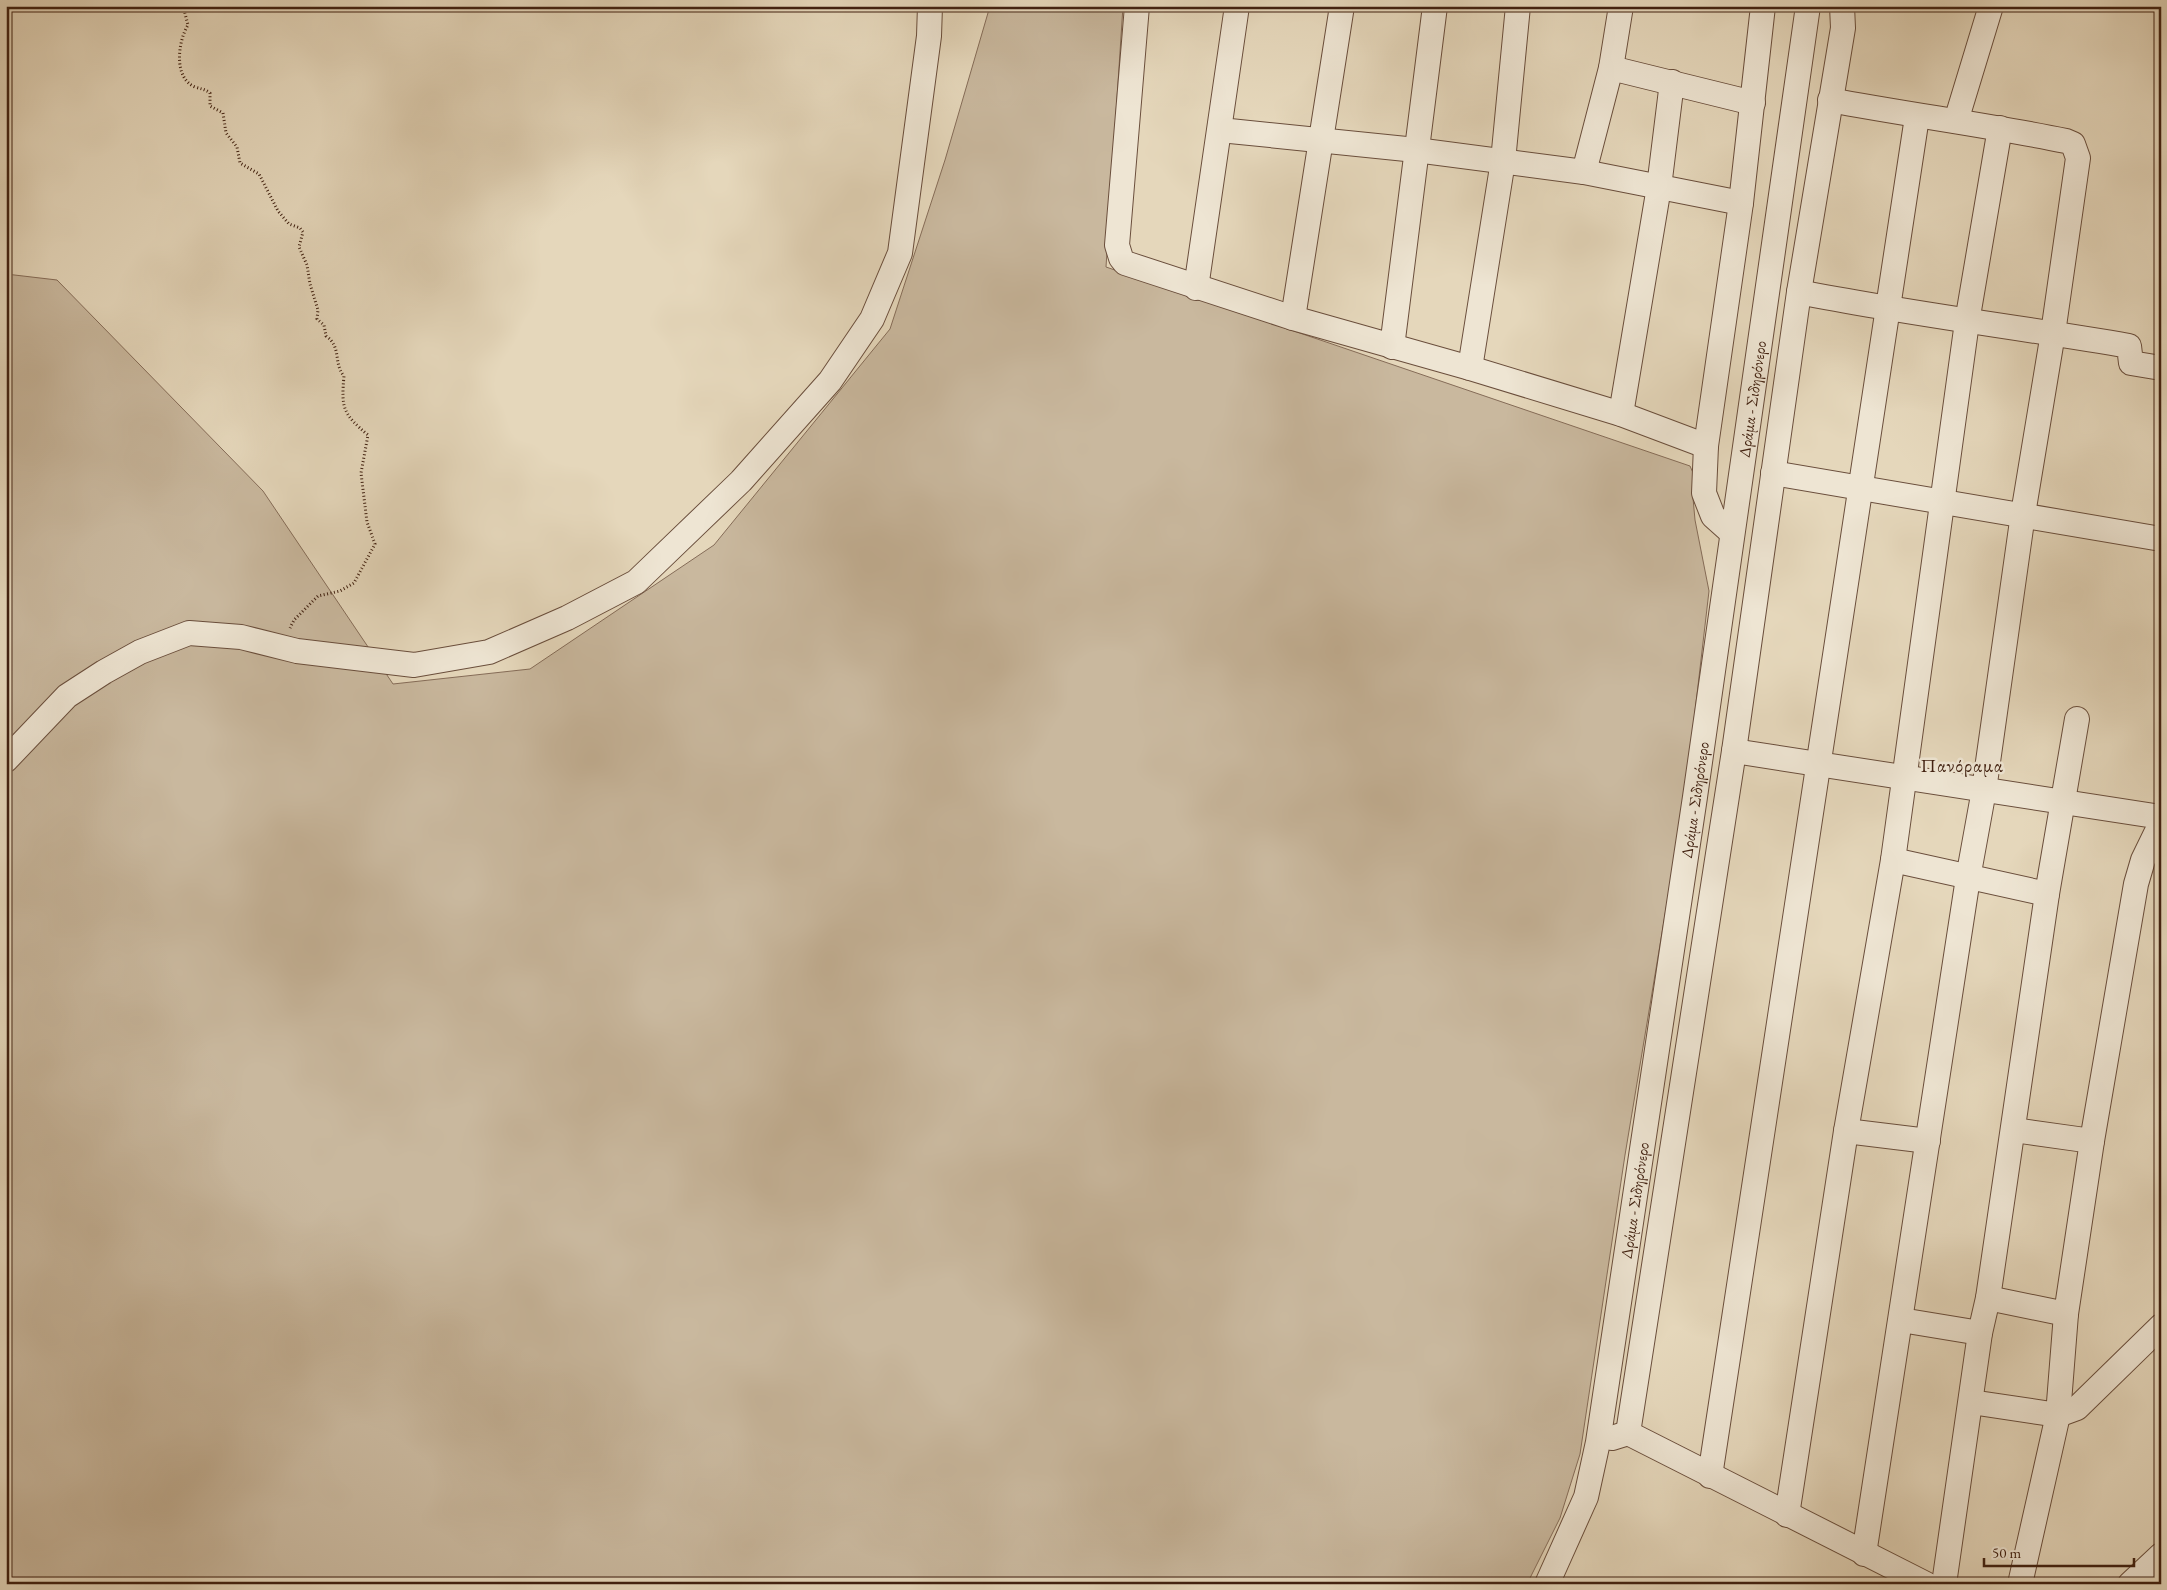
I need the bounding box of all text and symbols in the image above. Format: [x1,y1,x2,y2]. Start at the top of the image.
street label: Δράμα - Σιδηρόνερο [1733,339,1771,459]
street label: Δράμα - Σιδηρόνερο [1675,740,1713,859]
district label: Πανόραμα [1920,753,2004,778]
street label: Δράμα - Σιδηρόνερο [1615,1141,1653,1260]
scale bar [1984,1535,2134,1567]
text: 50 m [1992,1543,2021,1562]

